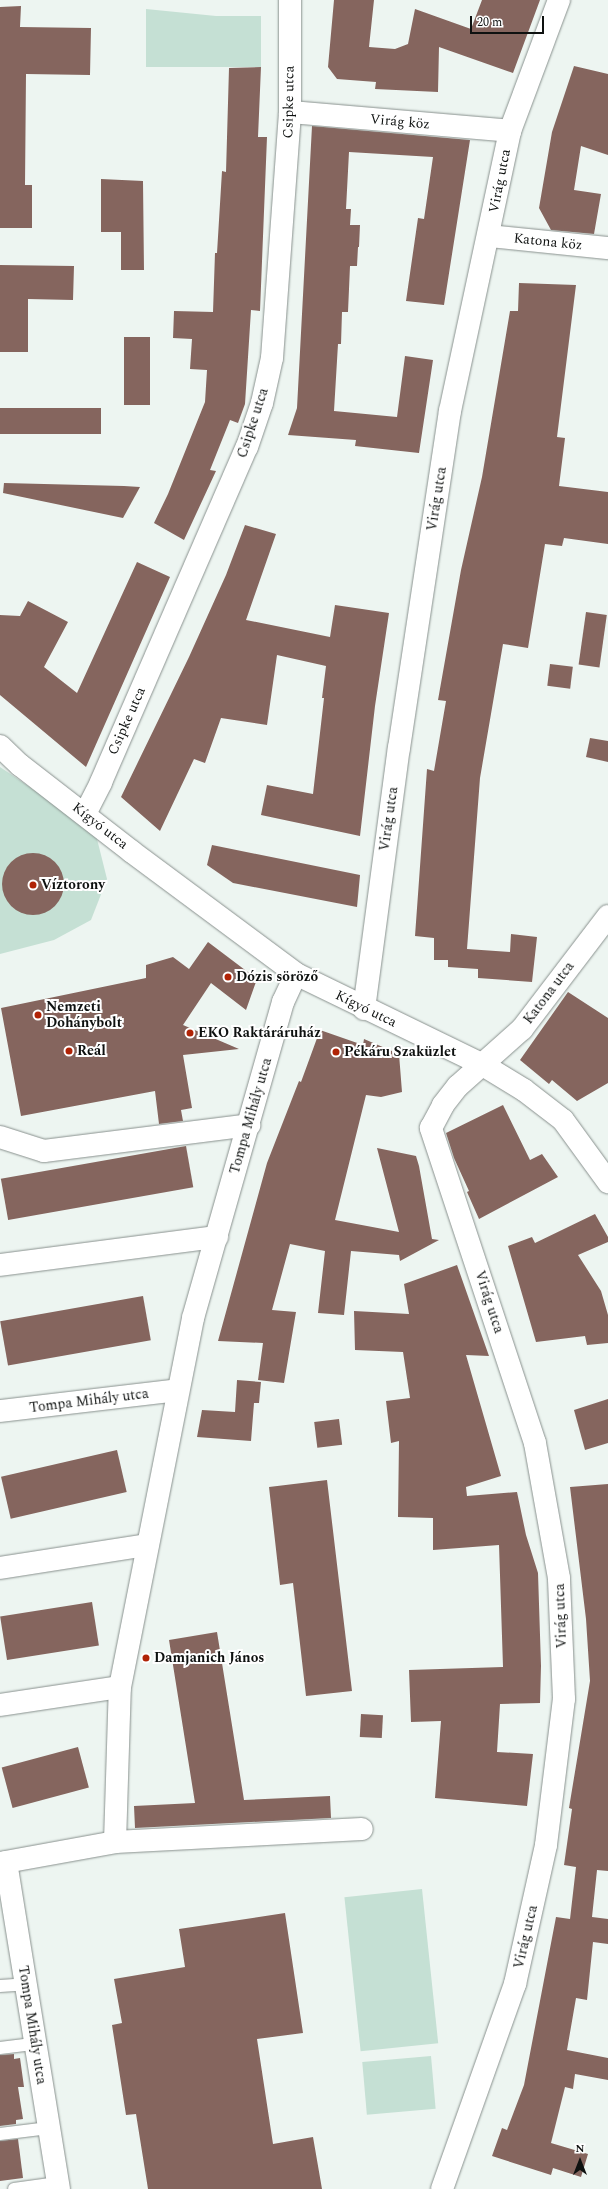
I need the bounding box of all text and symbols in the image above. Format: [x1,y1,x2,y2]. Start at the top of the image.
scale bar [472,8,546,34]
text: 20 m [477,13,502,32]
street label: Csipke utca [280,66,298,138]
street label: Virág köz [369,111,431,133]
street label: Virág utca [486,148,514,214]
street label: Katona köz [513,230,583,254]
street label: Csipke utca [234,386,272,460]
street label: Virág utca [424,466,450,532]
street label: Csipke utca [105,684,149,758]
street label: Virág utca [376,786,402,852]
street label: Kígyó utca [69,799,131,853]
place label: Víztorony [41,877,105,893]
marker: Víztorony [28,880,38,890]
street label: Katona utca [520,958,578,1028]
place label: Dózis söröző [236,969,318,985]
marker: Dózis söröző [223,972,233,982]
street label: Kígyó utca [333,987,399,1031]
place label: Nemzeti Dohánybolt [46,999,122,1032]
marker: Nemzeti Dohánybolt [33,1010,43,1020]
place label: EKO Raktáráruház [198,1025,321,1041]
marker: EKO Raktáráruház [185,1028,195,1038]
place label: Reál [77,1043,106,1059]
place label: Pékáru Szaküzlet [344,1044,456,1060]
marker: Reál [64,1046,74,1056]
marker: Pékáru Szaküzlet [331,1047,341,1057]
street label: Tompa Mihály utca [226,1056,276,1176]
street label: Virág utca [471,1269,507,1335]
street label: Tompa Mihály utca [28,1385,150,1417]
street label: Virág utca [551,1583,571,1649]
place label: Damjanich János [154,1650,264,1666]
marker: Damjanich János [141,1653,151,1663]
street label: Virág utca [511,1904,541,1970]
street label: Tompa Mihály utca [14,1964,50,2086]
text: N [576,2140,584,2157]
north arrow [560,2141,600,2181]

